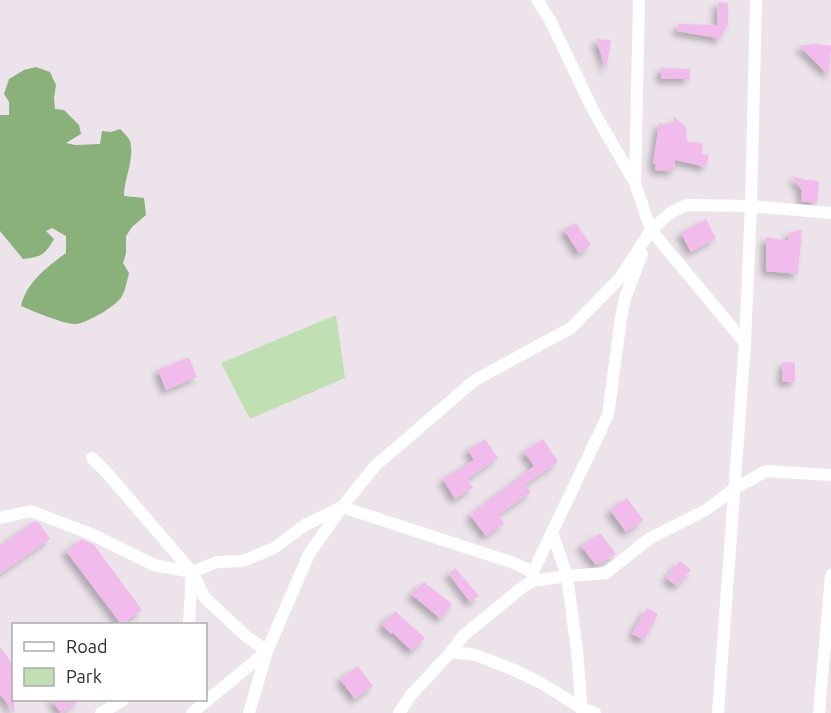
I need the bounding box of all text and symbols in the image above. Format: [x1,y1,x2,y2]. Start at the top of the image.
legend [12,623,207,701]
text: Road [66,636,108,656]
text: Park [66,666,102,686]

